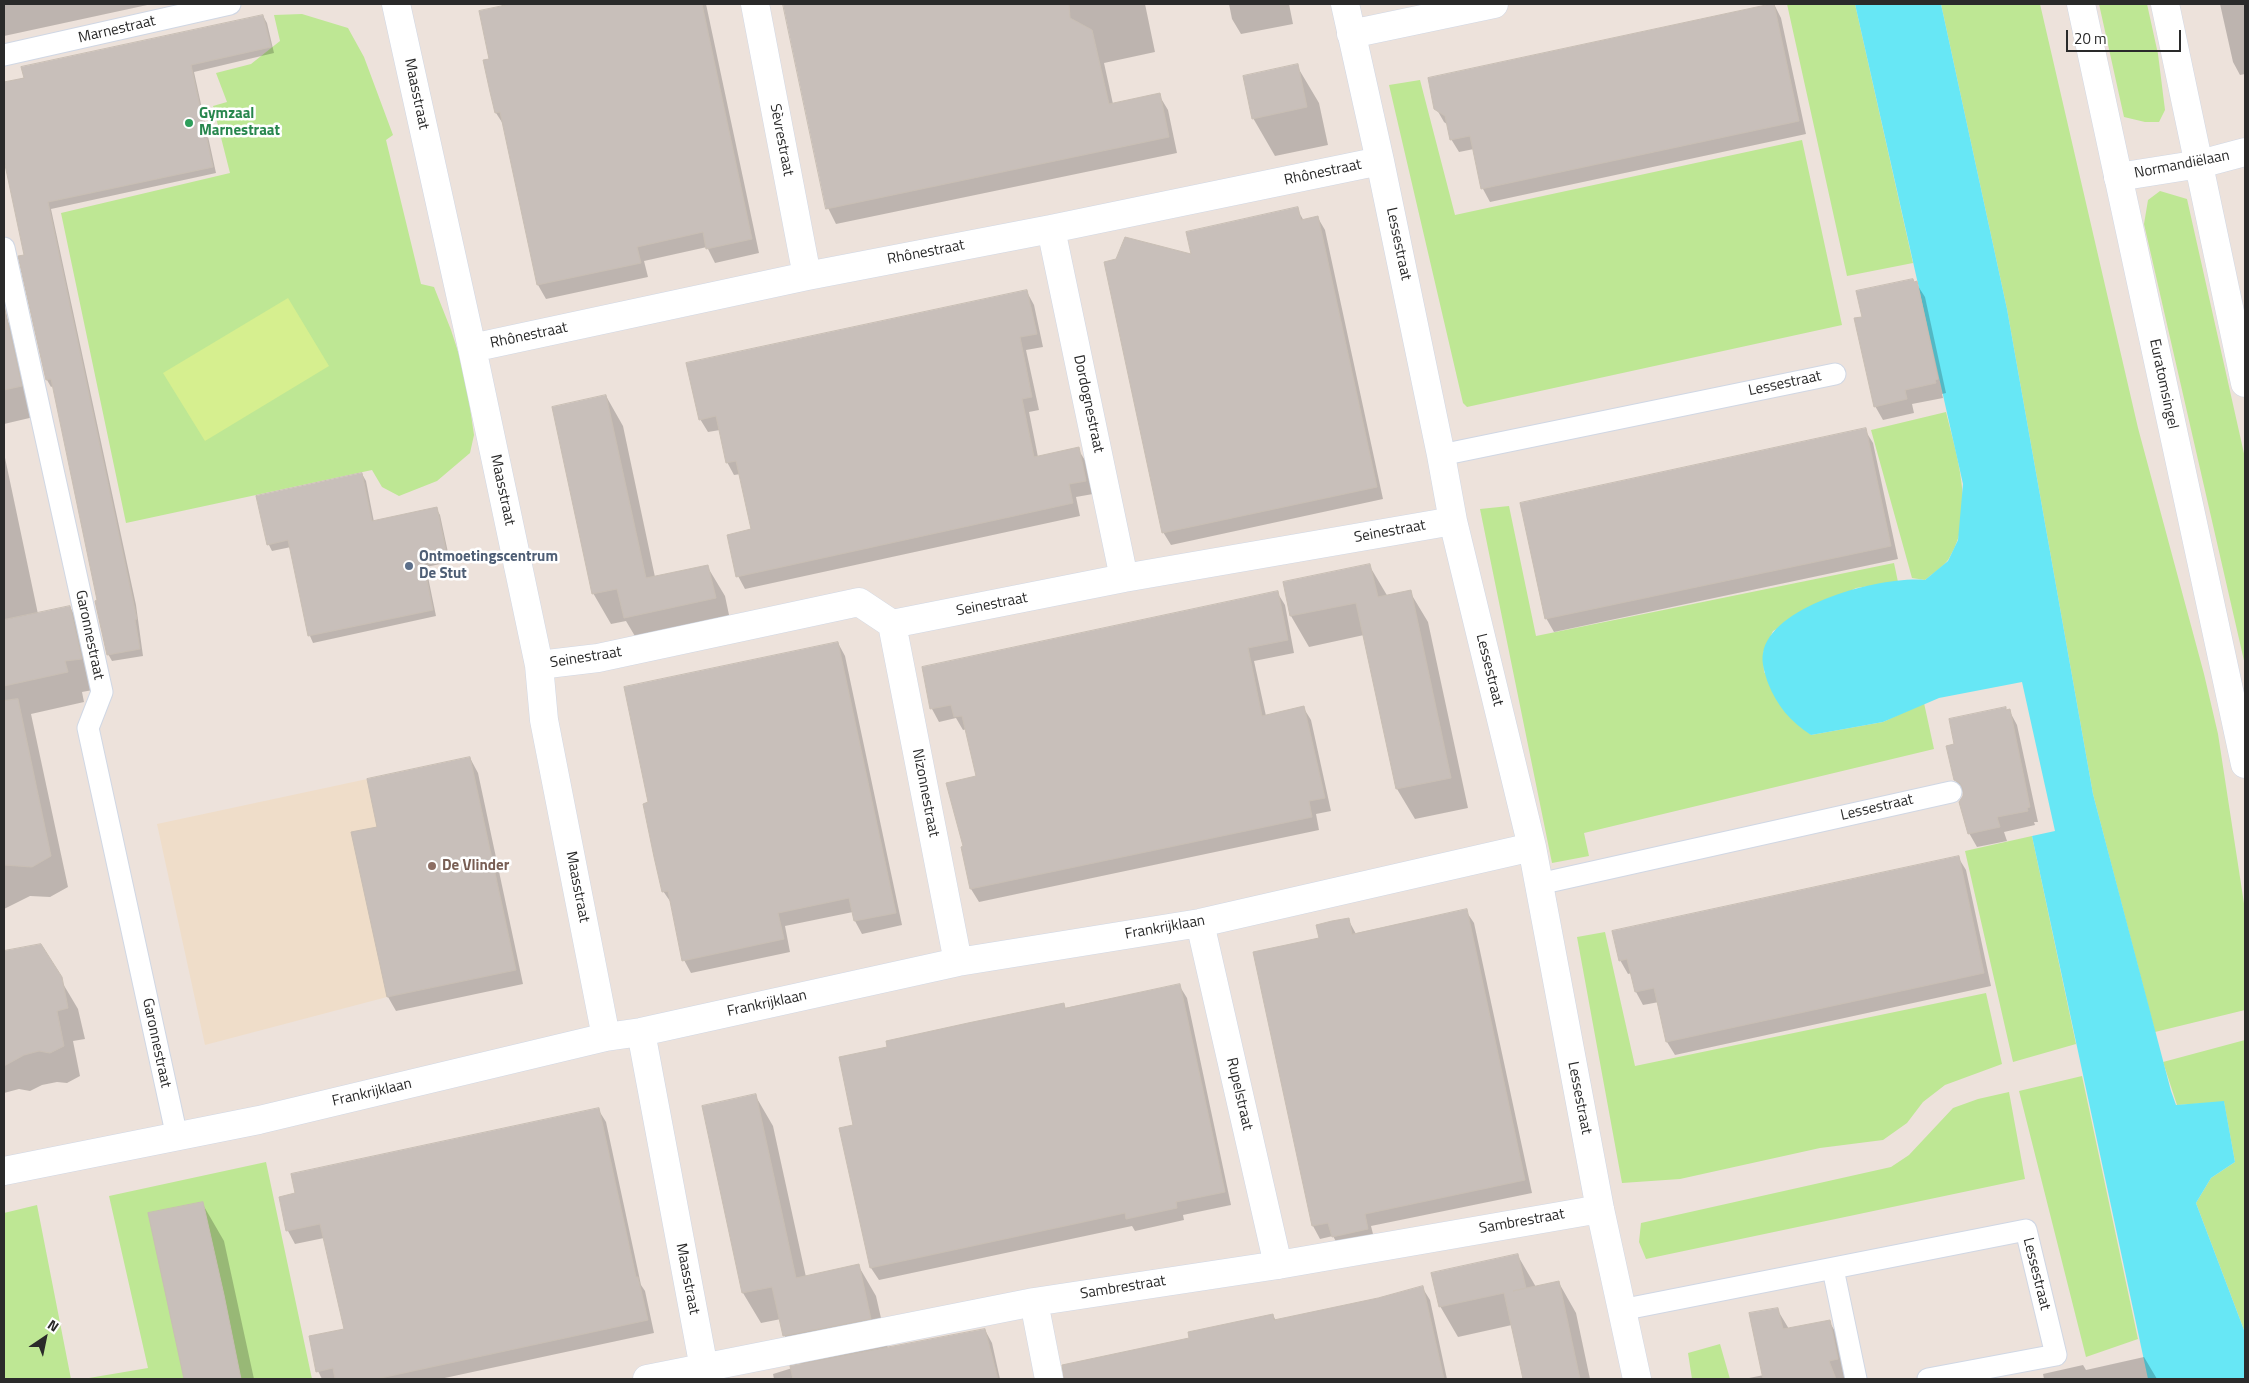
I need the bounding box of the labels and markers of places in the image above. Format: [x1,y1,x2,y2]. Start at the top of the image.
place label: Gymzaal Marnestraat [199,105,280,140]
marker: Gymzaal Marnestraat [183,117,195,129]
place label: Ontmoetingscentrum De Stut [419,548,558,583]
marker: Ontmoetingscentrum De Stut [403,560,415,572]
place label: De Vlinder [442,857,509,875]
marker: De Vlinder [426,860,438,872]

